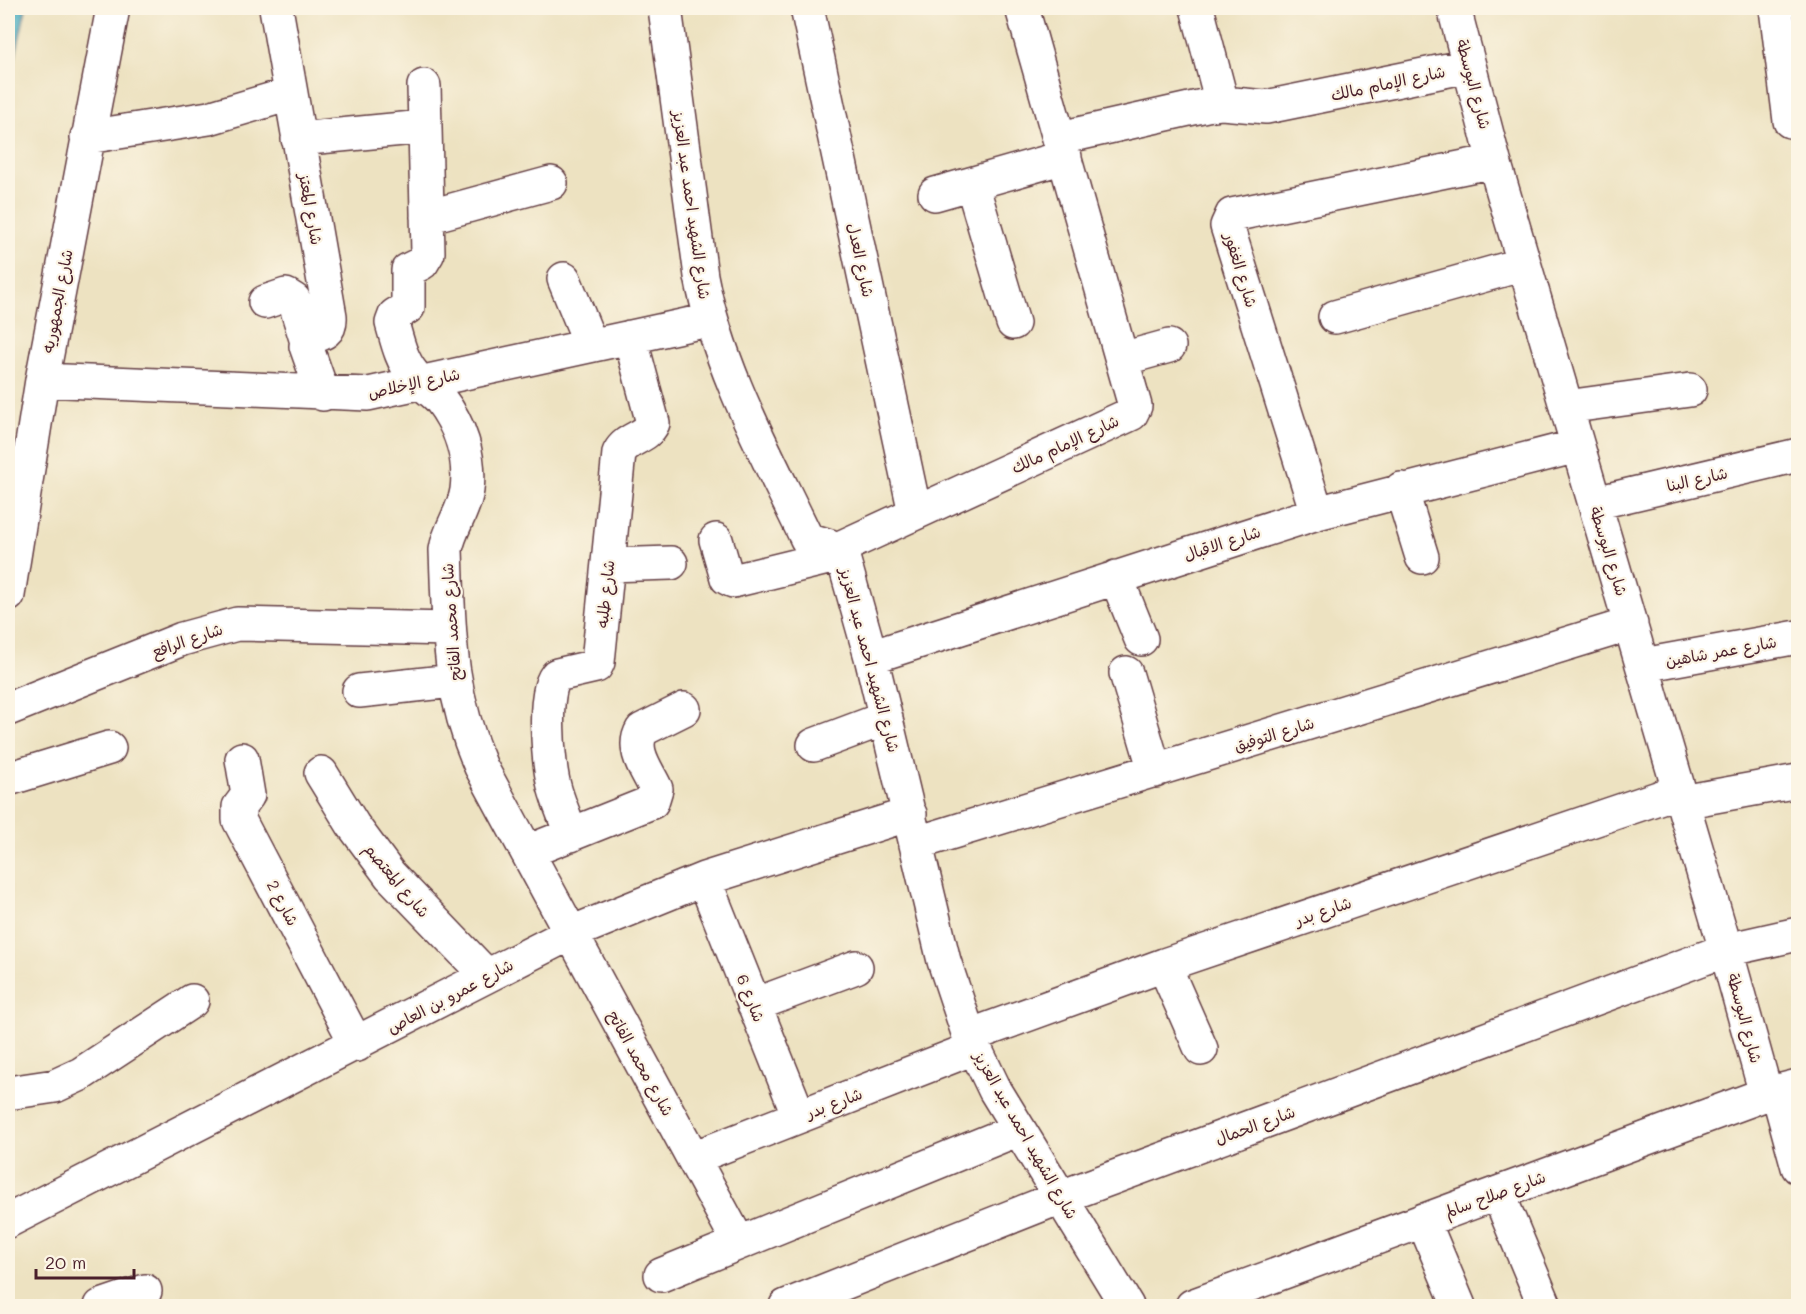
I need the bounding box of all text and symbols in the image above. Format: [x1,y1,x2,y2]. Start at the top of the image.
street label: شارع البوسطة [1450,36,1497,132]
street label: شارع الإمام مالك [1329,60,1448,108]
street label: شارع الشهيد احمد عبد العزيز [667,107,716,301]
street label: شارع المعتز [293,169,328,247]
street label: شارع العدل [841,221,880,299]
street label: شارع الغفور [1218,228,1263,310]
street label: شارع الجمهوريه [36,247,79,355]
street label: شارع الإخلاص [366,363,462,404]
street label: شارع الإمام مالك [1008,409,1123,480]
street label: شارع البنا [1664,461,1730,498]
street label: شارع البوسطة [1584,504,1633,599]
street label: شارع الاقبال [1181,520,1264,567]
street label: شارع طلبه [590,559,620,629]
street label: شارع محمد الفاتح [436,562,467,681]
street label: شارع الشهيد احمد عبد العزيز [833,563,905,755]
street label: شارع الرافع [148,618,226,663]
street label: شارع عمر شاهين [1664,630,1779,673]
street label: شارع التوفيق [1231,711,1317,758]
street label: شارع المعتصم [358,838,435,923]
street label: شارع 2 [261,876,304,930]
street label: شارع بدر [1290,891,1355,933]
street label: شارع عمرو بن العاص [383,953,517,1039]
street label: شارع البوسطة [1721,970,1768,1066]
street label: شارع 6 [731,971,770,1025]
street label: شارع محمد الفاتح [602,1006,679,1120]
street label: شارع الشهيد احمد عبد العزيز [967,1045,1083,1223]
street label: شارع بدر [801,1082,866,1125]
street label: شارع الحمال [1212,1100,1298,1151]
street label: شارع صلاح سالم [1442,1166,1549,1224]
scale bar [36,1242,134,1280]
text: 20 m [45,1250,86,1274]

